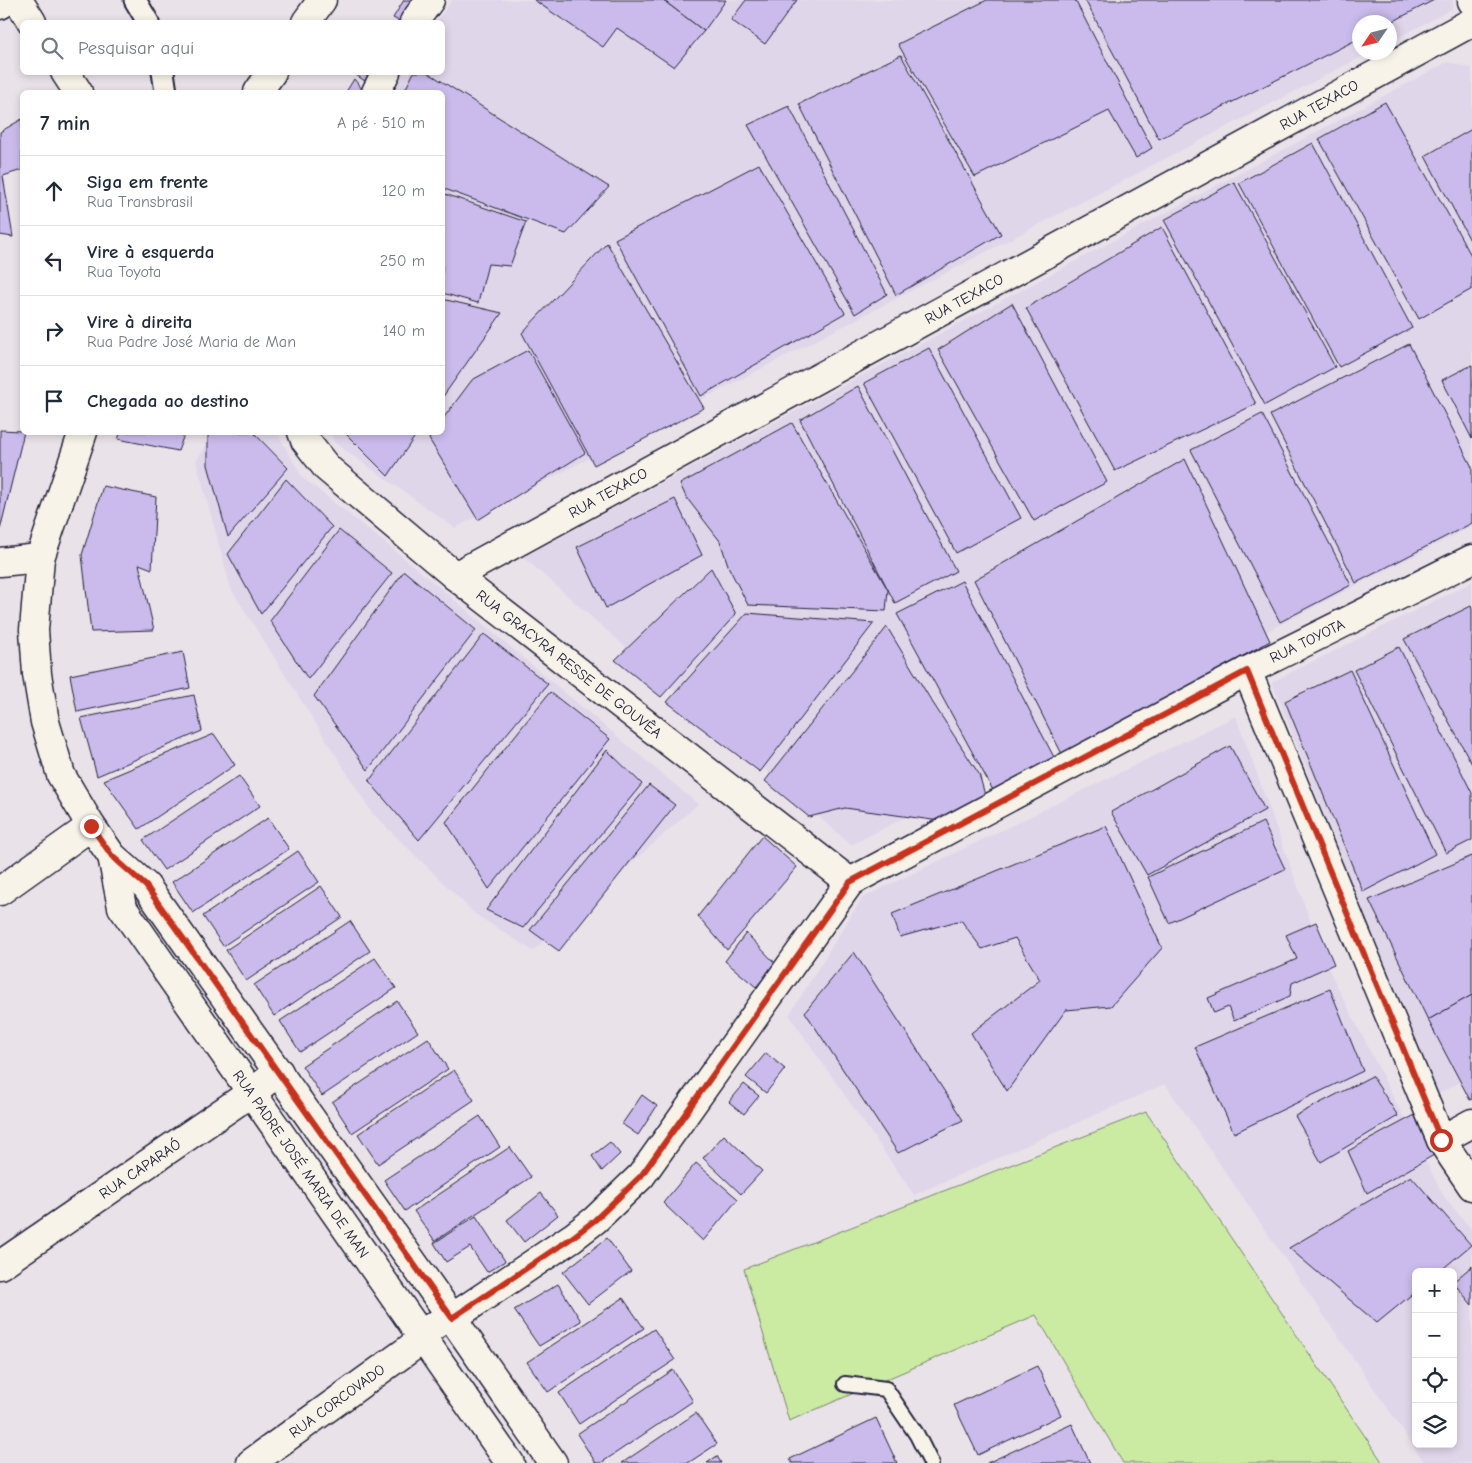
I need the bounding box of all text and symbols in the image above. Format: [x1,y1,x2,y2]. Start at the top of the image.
north arrow [1352,15,1397,60]
search box [20,20,445,75]
icon: search [38,34,66,62]
text: Pesquisar aqui [78,37,194,59]
street label: RUA TEXACO [1276,76,1362,134]
text: 7 min [40,111,90,135]
text: A pé · 510 m [337,114,425,132]
text: Siga em frente [87,171,208,193]
icon: ahead [40,177,68,205]
text: 120 m [382,182,425,200]
text: Rua Transbrasil [87,193,193,211]
text: Vire à esquerda [87,241,214,263]
icon: left [40,247,68,275]
text: 250 m [380,252,425,270]
text: Rua Toyota [87,263,161,281]
street label: RUA TEXACO [921,270,1007,328]
text: Vire à direita [87,311,192,333]
icon: right [40,317,68,345]
text: 140 m [383,322,425,340]
text: Rua Padre José Maria de Man [87,333,296,351]
icon: arrive [40,387,68,415]
text: Chegada ao destino [87,390,249,412]
street label: RUA TEXACO [565,464,651,522]
street label: RUA GRACYRA RESSE DE GOUVÊA [473,585,666,742]
street label: RUA TOYOTA [1266,615,1348,667]
route end [80,815,103,838]
street label: RUA PADRE JOSÉ MARIA DE MAN [229,1066,374,1261]
route start [1430,1129,1453,1152]
street label: RUA CAPARAÓ [95,1134,184,1203]
map controls [1412,1268,1457,1448]
button: + [1412,1268,1457,1313]
button: − [1412,1313,1457,1358]
button: locate [1412,1358,1457,1403]
street label: RUA CORCOVADO [286,1360,388,1442]
button: layers [1412,1403,1457,1448]

